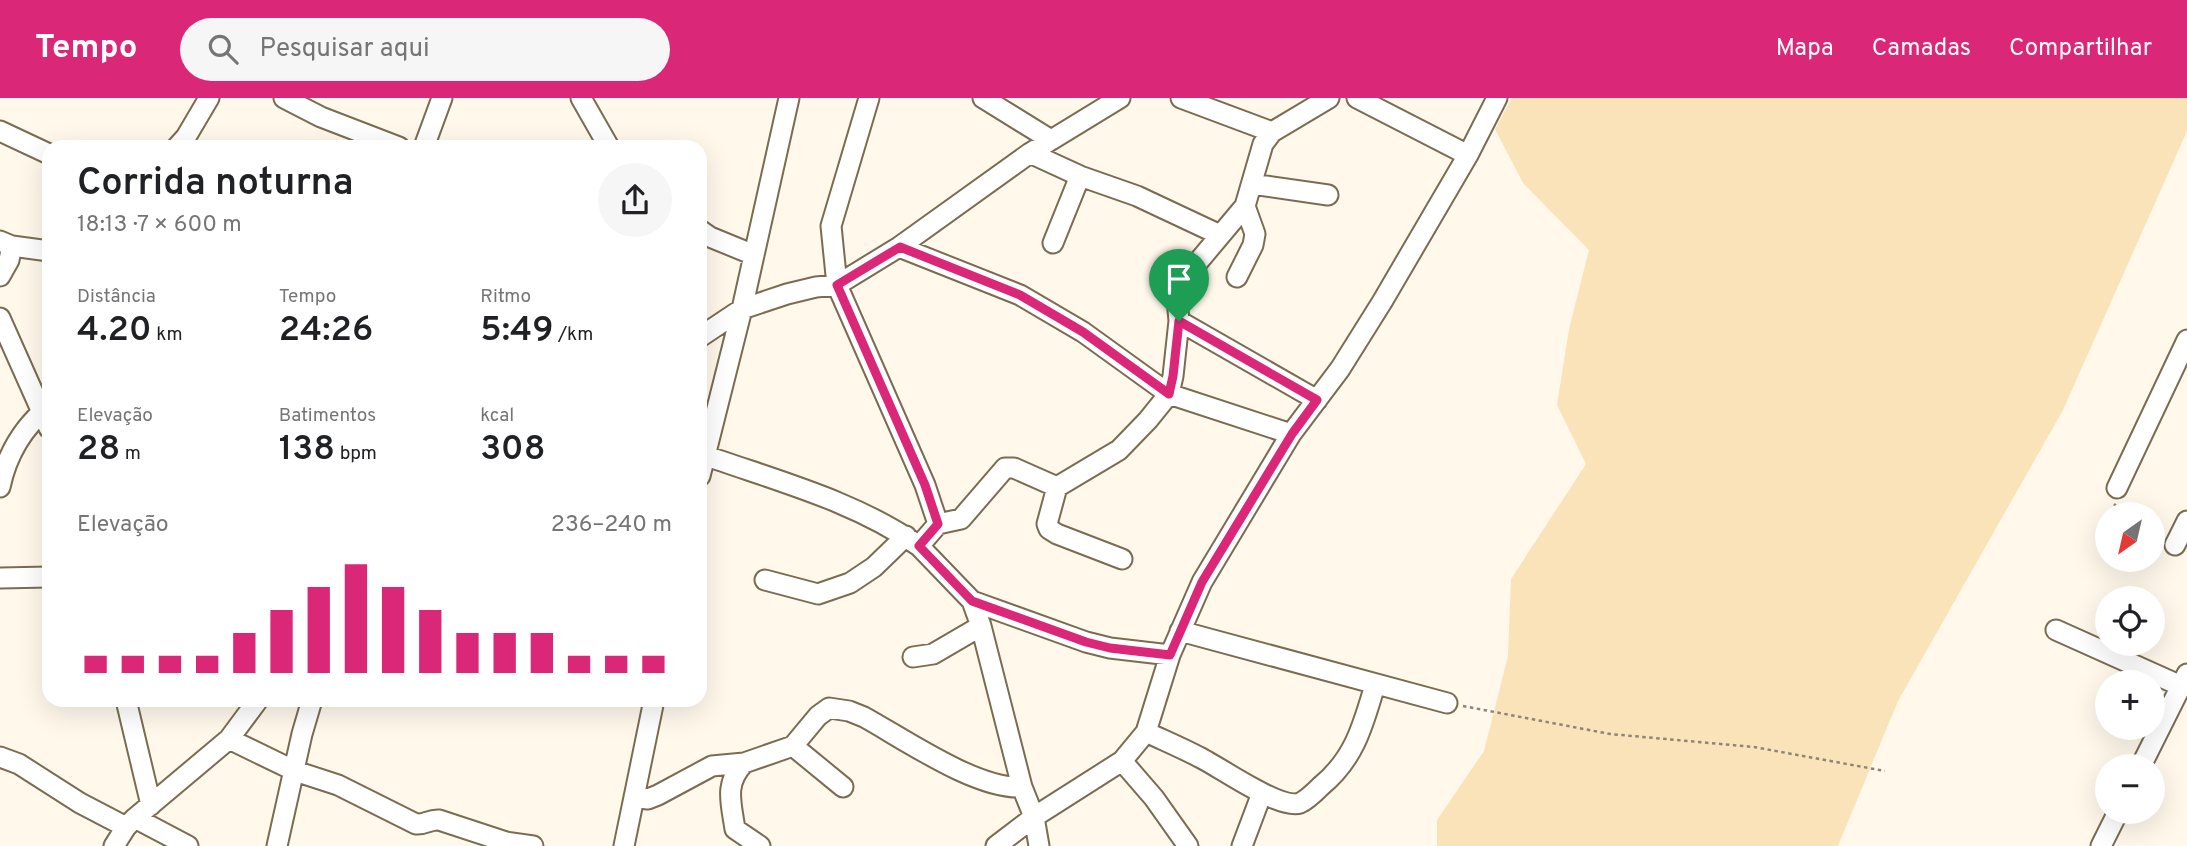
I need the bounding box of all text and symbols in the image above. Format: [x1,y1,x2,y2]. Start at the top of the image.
search box [180,18,670,81]
text: Tempo [35,28,138,70]
icon: search [204,30,242,68]
text: Pesquisar aqui [260,33,430,66]
text: Mapa [1776,34,1834,64]
text: Camadas [1872,34,1971,64]
text: Compartilhar [2009,34,2152,64]
text: Corrida noturna [77,160,354,209]
button: share [598,163,672,237]
text: 18:13 · 7 × 600 m [77,211,242,240]
pin [1149,249,1209,321]
icon: arrive [1160,260,1198,298]
text: Distância [77,285,156,309]
text: Tempo [279,285,336,309]
text: Ritmo [480,285,531,309]
text: 4.20 [77,309,152,353]
text: 24:26 [279,309,373,353]
text: 5:49 [480,309,554,353]
text: km [152,323,183,347]
text: /km [554,323,593,347]
text: Elevação [77,404,153,428]
text: Batimentos [279,404,376,428]
text: kcal [480,404,514,428]
text: 28 [77,428,120,472]
text: 138 [279,428,335,472]
text: 308 [480,428,546,472]
text: m [120,442,141,466]
text: bpm [335,442,377,466]
north arrow [2095,502,2165,572]
map controls [2095,502,2165,824]
text: Elevação [77,511,169,540]
text: 236–240 m [551,511,672,540]
button: locate [2095,586,2165,656]
button: + [2095,670,2165,740]
button: − [2095,754,2165,824]

